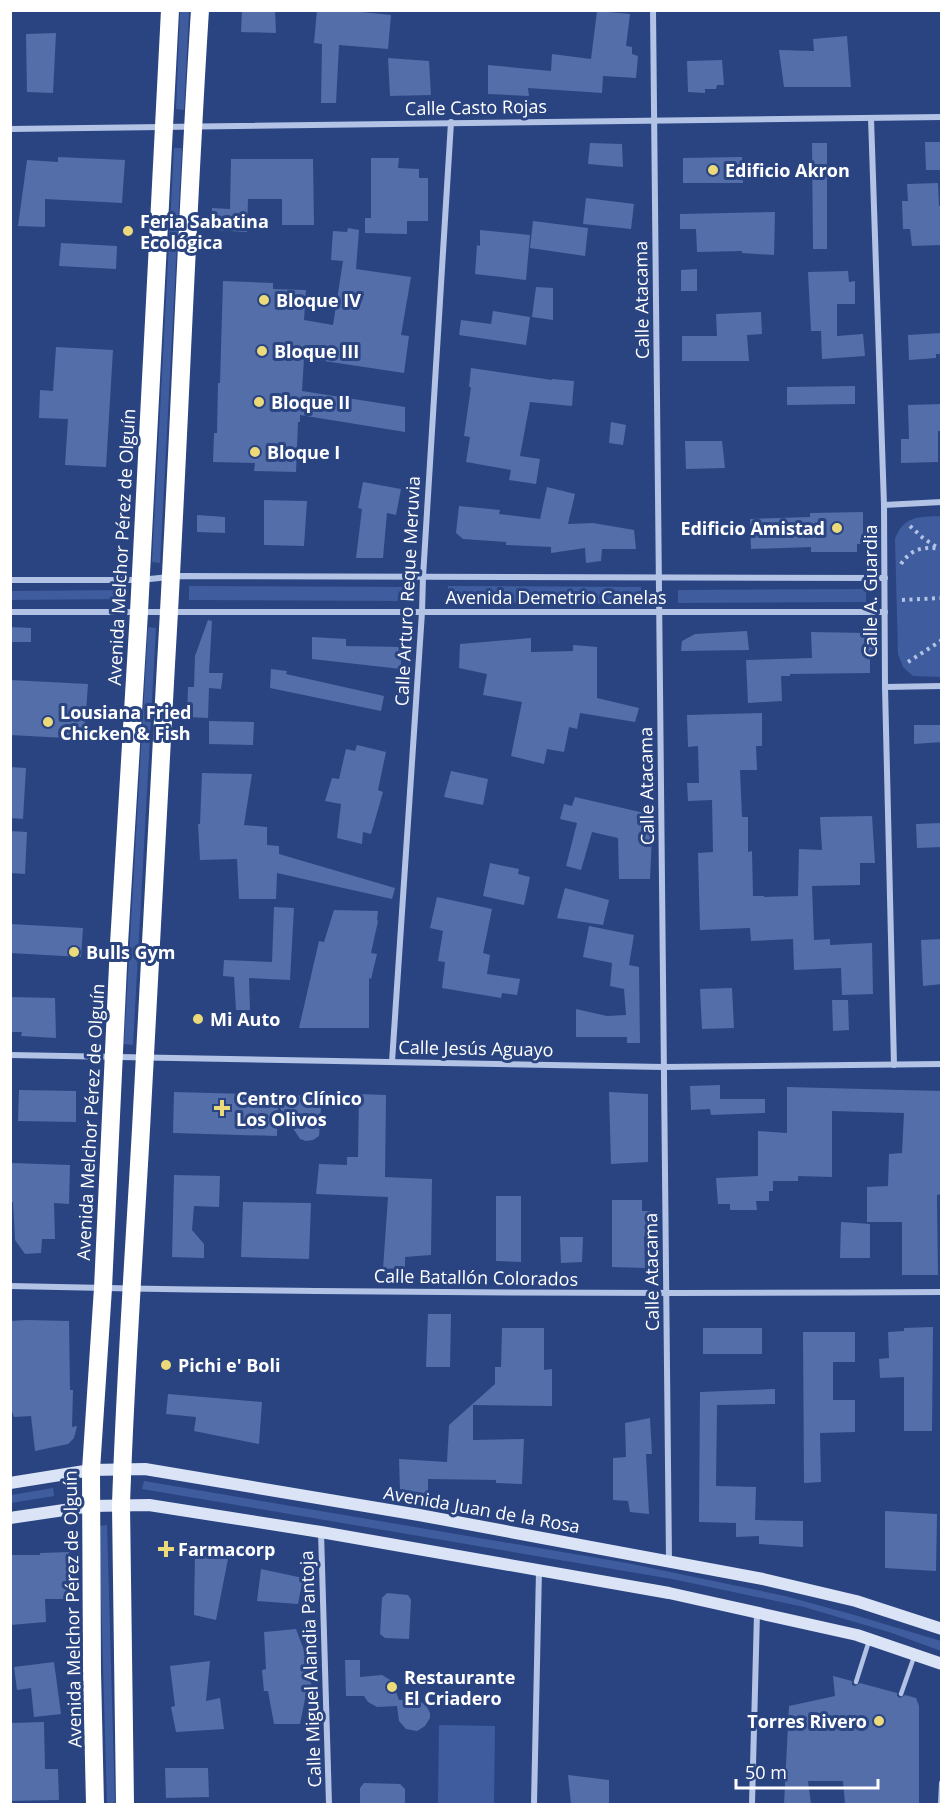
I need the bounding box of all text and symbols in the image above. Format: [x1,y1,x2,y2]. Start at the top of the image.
street label: Calle Casto Rojas [405,94,547,120]
place label: Edificio Akron [725,158,850,182]
marker: Edificio Akron [706,163,720,177]
place label: Feria Sabatina Ecológica [140,209,269,254]
marker: Feria Sabatina Ecológica [121,224,135,238]
street label: Calle Atacama [628,241,654,359]
place label: Bloque IV [276,288,361,312]
marker: Bloque IV [257,293,271,307]
place label: Bloque III [274,339,359,363]
marker: Bloque III [255,344,269,358]
place label: Bloque II [271,390,350,414]
marker: Bloque II [252,395,266,409]
street label: Avenida Melchor Pérez de Olguín [102,408,140,686]
place label: Bloque I [267,440,340,464]
marker: Bloque I [248,445,262,459]
street label: Calle Arturo Reque Meruvia [389,475,425,707]
place label: Edificio Amistad [680,516,825,540]
marker: Edificio Amistad [830,521,844,535]
street label: Calle A. Guardia [858,524,882,658]
street label: Avenida Demetrio Canelas [445,585,667,609]
place label: Lousiana Fried Chicken & Fish [60,700,191,745]
marker: Lousiana Fried Chicken & Fish [41,715,55,729]
street label: Calle Atacama [633,727,659,845]
place label: Bulls Gym [86,940,175,964]
marker: Bulls Gym [67,945,81,959]
street label: Avenida Melchor Pérez de Olguín [71,983,109,1261]
place label: Mi Auto [210,1007,280,1031]
marker: Mi Auto [191,1012,205,1026]
street label: Calle Jesús Aguayo [398,1035,554,1061]
place label: Centro Clínico Los Olivos [236,1086,362,1131]
marker: Centro Clínico Los Olivos [213,1099,231,1117]
street label: Calle Atacama [638,1213,664,1331]
street label: Calle Batallón Colorados [374,1263,578,1291]
place label: Pichi e' Boli [178,1353,280,1377]
marker: Pichi e' Boli [159,1358,173,1372]
street label: Avenida Melchor Pérez de Olguín [58,1470,86,1748]
street label: Avenida Juan de la Rosa [382,1480,582,1538]
place label: Farmacorp [178,1537,275,1561]
marker: Farmacorp [159,1542,173,1556]
street label: Calle Miguel Alandia Pantoja [294,1550,326,1788]
place label: Restaurante El Criadero [404,1665,515,1710]
marker: Restaurante El Criadero [385,1680,399,1694]
place label: Torres Rivero [747,1709,867,1733]
marker: Torres Rivero [872,1714,886,1728]
scale bar [736,1752,878,1790]
text: 50 m [745,1760,787,1784]

